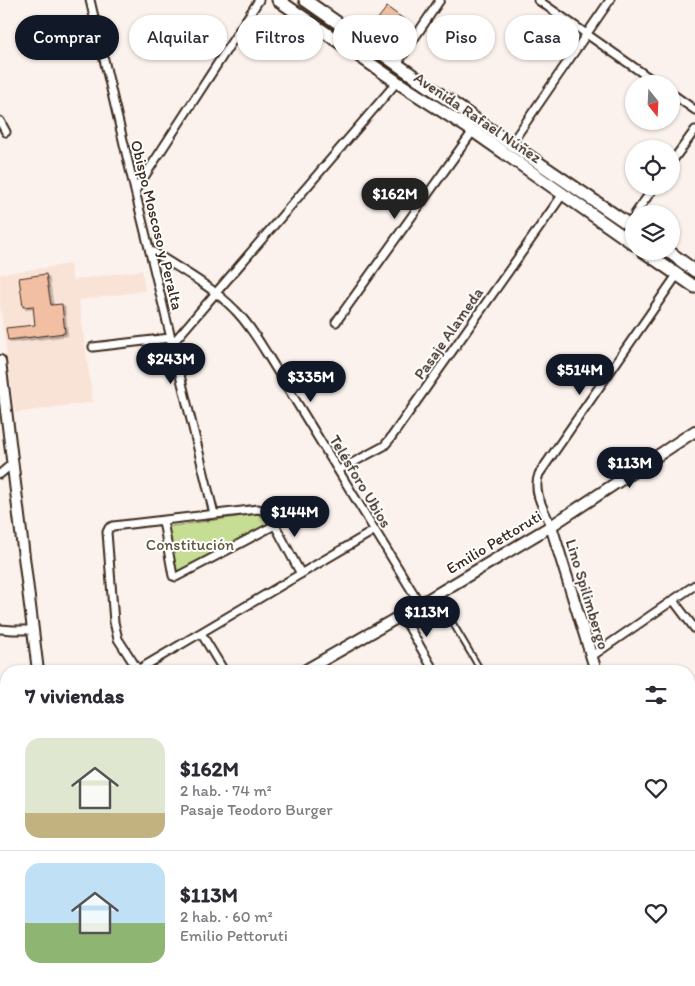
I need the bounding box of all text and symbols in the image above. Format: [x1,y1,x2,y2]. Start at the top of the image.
chip: Comprar [15,15,119,60]
chip: Alquilar [129,15,227,60]
chip: Filtros [237,15,323,60]
chip: Nuevo [333,15,417,60]
chip: Piso [427,15,495,60]
chip: Casa [505,15,579,60]
street label: Avenida Rafael Núñez [411,67,546,167]
north arrow [625,75,680,130]
map controls [625,75,680,260]
street label: Obispo Moscoso y Peralta [127,138,187,312]
button: locate [625,140,680,195]
pin: $162M [360,178,430,220]
text: $162M [373,184,418,203]
button: layers [625,205,680,260]
street label: Pasaje Alameda [409,283,487,383]
pin: $243M [136,342,206,385]
text: $243M [147,349,195,368]
pin: $514M [545,354,615,396]
pin: $335M [276,360,346,403]
text: $514M [557,360,603,379]
text: $335M [288,367,334,386]
street label: Telésforo Ubios [326,431,396,531]
pin: $113M [595,446,665,489]
text: $113M [608,453,652,472]
pin: $144M [260,496,330,538]
text: $144M [271,502,319,521]
street label: Emilio Pettoruti [443,506,545,578]
park label: Constitución [146,535,234,554]
street label: Lino Spilimbergo [562,536,614,652]
pin: $113M [392,596,462,638]
text: $113M [405,602,449,621]
icon: filters [642,681,670,709]
text: 7 viviendas [25,683,124,708]
text: $162M [180,756,239,781]
icon: home [65,758,125,818]
icon: heart [642,774,670,802]
text: 2 hab. · 74 m² [180,781,272,800]
text: Pasaje Teodoro Burger [180,800,333,819]
text: $113M [180,882,238,907]
icon: home [65,883,125,943]
icon: heart [642,899,670,927]
text: 2 hab. · 60 m² [180,907,273,926]
text: Emilio Pettoruti [180,926,288,945]

